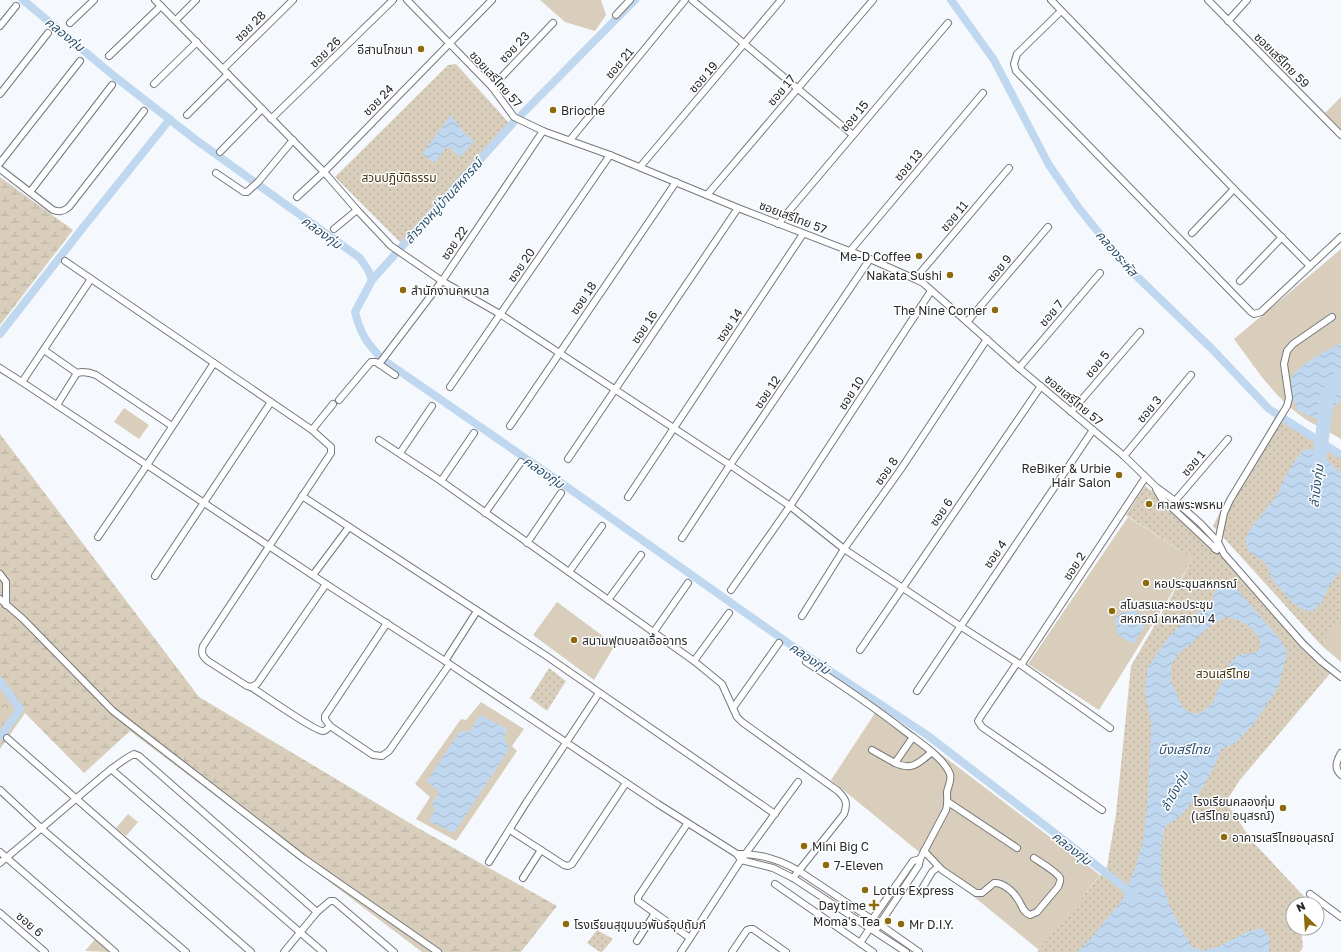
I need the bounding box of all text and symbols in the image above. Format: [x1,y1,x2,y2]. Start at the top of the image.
street label: ซอย 28 [231,7,269,45]
water label: คลองกุ่ม [42,13,89,56]
street label: ซอย 23 [496,28,532,66]
street label: ซอยเสรีไทย 59 [1251,29,1313,91]
street label: ซอย 26 [306,33,344,71]
place label: อีสานโภชนา [357,42,413,57]
marker: อีสานโภชนา [416,44,426,54]
street label: ซอย 21 [602,44,637,82]
street label: ซอยเสรีไทย 57 [467,48,525,110]
street label: ซอย 19 [685,58,721,96]
street label: ซอย 17 [764,71,798,109]
street label: ซอย 24 [359,81,397,119]
street label: ซอย 15 [837,97,871,135]
place label: Brioche [561,103,605,118]
marker: Brioche [548,105,558,115]
street label: ซอย 13 [891,146,925,184]
water label: ลำรางหมู่บ้านสหกรณ์ [401,153,488,248]
park label: สวนปฏิบัติธรรม [361,170,437,185]
street label: ซอยเสรีไทย 57 [757,197,829,237]
street label: ซอย 11 [937,198,971,234]
water label: คลองกุ่ม [298,212,346,253]
street label: ซอย 22 [437,223,471,263]
water label: คลองระหัส [1093,227,1142,280]
street label: ซอย 20 [504,245,538,285]
place label: Me-D Coffee [840,249,911,264]
marker: Me-D Coffee [914,251,924,261]
street label: ซอย 9 [983,251,1015,285]
place label: Nakata Sushi [866,268,942,283]
marker: Nakata Sushi [945,270,955,280]
street label: ซอย 18 [566,279,600,317]
place label: สำนักงานคหบาล [411,283,489,298]
marker: สำนักงานคหบาล [398,285,408,295]
street label: ซอย 7 [1036,297,1066,329]
place label: The Nine Corner [893,303,987,318]
marker: The Nine Corner [990,305,1000,315]
street label: ซอย 14 [712,306,746,344]
street label: ซอย 16 [627,308,661,346]
street label: ซอย 5 [1081,347,1113,381]
street label: ซอยเสรีไทย 57 [1042,371,1106,429]
street label: ซอย 12 [751,373,783,411]
street label: ซอย 10 [835,373,867,413]
street label: ซอย 3 [1133,392,1165,426]
street label: ซอย 1 [1178,447,1208,479]
water label: คลองกุ่ม [520,452,568,493]
street label: ซอย 8 [871,454,901,488]
place label: ReBiker & Urbie Hair Salon [1022,461,1111,490]
water label: ลำบึงกุ่ม [1305,463,1328,509]
marker: ReBiker & Urbie Hair Salon [1114,470,1124,480]
street label: ซอย 6 [926,495,956,529]
place label: ศาลพระพรหม [1157,497,1223,512]
marker: ศาลพระพรหม [1144,499,1154,509]
street label: ซอย 4 [980,537,1010,571]
street label: ซอย 2 [1059,549,1089,583]
place label: หอประชุมสหกรณ์ [1154,576,1237,591]
marker: หอประชุมสหกรณ์ [1141,578,1151,588]
place label: สโมสรและหอประชุม สหกรณ์ เคหสถาน 4 [1120,597,1215,626]
marker: สโมสรและหอประชุม สหกรณ์ เคหสถาน 4 [1107,606,1117,616]
place label: สนามฟุตบอลเอื้ออาทร [582,632,688,648]
marker: สนามฟุตบอลเอื้ออาทร [569,635,579,645]
water label: คลองกุ่ม [786,639,834,679]
park label: สวนเสรีไทย [1196,666,1250,681]
water label: บึงเสรีไทย [1158,741,1211,757]
water label: ลำบึงกุ่ม [1157,767,1193,814]
place label: โรงเรียนคลองกุ่ม (เสรีไทย อนุสรณ์) [1191,794,1275,823]
marker: โรงเรียนคลองกุ่ม (เสรีไทย อนุสรณ์) [1278,803,1288,813]
water label: คลองกุ่ม [1048,828,1096,870]
place label: อาคารเสรีไทยอนุสรณ์ [1232,830,1334,845]
marker: อาคารเสรีไทยอนุสรณ์ [1219,832,1229,842]
place label: Mini Big C [812,839,869,854]
marker: Mini Big C [799,841,809,851]
place label: 7-Eleven [834,858,884,873]
marker: 7-Eleven [821,860,831,870]
place label: Lotus Express [873,883,954,898]
marker: Lotus Express [860,885,870,895]
north arrow [1285,896,1325,936]
place label: Daytime [818,898,866,913]
text: N [1294,899,1307,914]
marker: Daytime [869,900,879,910]
street label: ซอย 6 [13,908,47,940]
place label: Moma's Tea [813,914,880,929]
marker: Moma's Tea [883,916,893,926]
place label: โรงเรียนสุขุมนวพันธ์อุปถัมภ์ [574,917,706,932]
place label: Mr D.I.Y. [909,917,954,932]
marker: โรงเรียนสุขุมนวพันธ์อุปถัมภ์ [561,919,571,929]
marker: Mr D.I.Y. [896,919,906,929]

